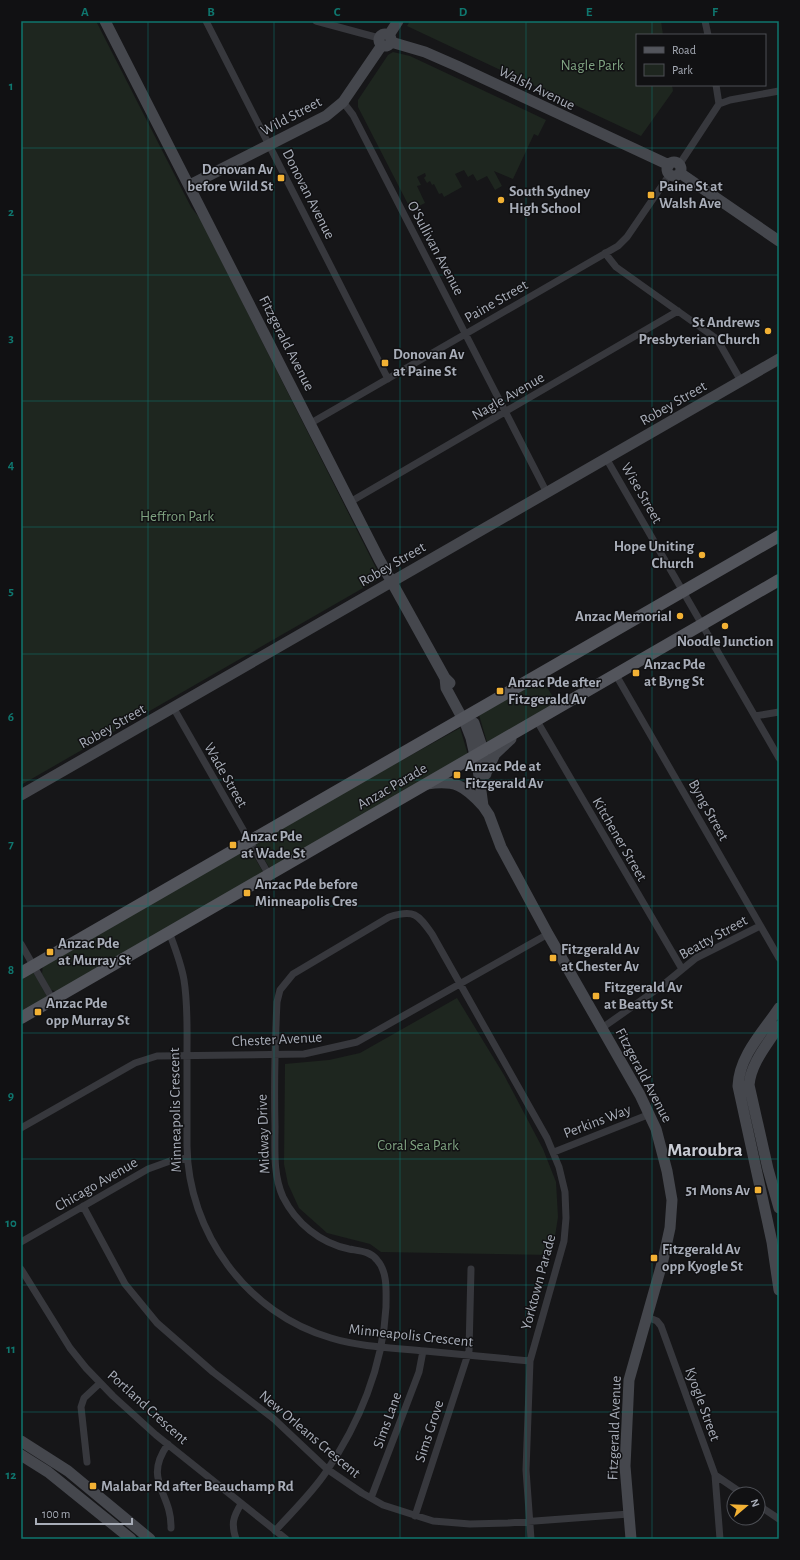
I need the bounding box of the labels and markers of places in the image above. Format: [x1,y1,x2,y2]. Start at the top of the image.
place label: Donovan Av before Wild St [187,162,273,194]
marker: Donovan Av before Wild St [276,173,286,183]
place label: Paine St at Walsh Ave [659,179,722,211]
place label: South Sydney High School [509,184,590,216]
marker: Paine St at Walsh Ave [646,190,656,200]
marker: South Sydney High School [496,195,506,205]
place label: St Andrews Presbyterian Church [638,315,760,347]
marker: St Andrews Presbyterian Church [763,326,773,336]
place label: Donovan Av at Paine St [393,347,465,379]
marker: Donovan Av at Paine St [380,358,390,368]
place label: Hope Uniting Church [614,539,694,571]
marker: Hope Uniting Church [697,550,707,560]
place label: Anzac Memorial [575,609,672,624]
marker: Anzac Memorial [675,611,685,621]
marker: Noodle Junction [720,621,730,631]
place label: Noodle Junction [677,634,773,649]
place label: Anzac Pde at Byng St [644,657,705,689]
marker: Anzac Pde at Byng St [631,668,641,678]
place label: Anzac Pde after Fitzgerald Av [508,675,602,707]
marker: Anzac Pde after Fitzgerald Av [495,686,505,696]
place label: Anzac Pde at Fitzgerald Av [465,759,544,791]
marker: Anzac Pde at Fitzgerald Av [452,770,462,780]
place label: Anzac Pde at Wade St [241,829,305,861]
marker: Anzac Pde at Wade St [228,840,238,850]
place label: Anzac Pde before Minneapolis Cres [255,877,358,909]
marker: Anzac Pde before Minneapolis Cres [242,888,252,898]
place label: Anzac Pde at Murray St [58,936,131,968]
place label: Fitzgerald Av at Chester Av [561,942,640,974]
marker: Anzac Pde at Murray St [45,947,55,957]
marker: Fitzgerald Av at Chester Av [548,953,558,963]
place label: Fitzgerald Av at Beatty St [604,980,683,1012]
marker: Fitzgerald Av at Beatty St [591,991,601,1001]
place label: Anzac Pde opp Murray St [46,996,130,1028]
marker: Anzac Pde opp Murray St [33,1007,43,1017]
place label: 51 Mons Av [686,1183,750,1198]
marker: 51 Mons Av [753,1185,763,1195]
place label: Fitzgerald Av opp Kyogle St [662,1242,743,1274]
marker: Fitzgerald Av opp Kyogle St [649,1253,659,1263]
place label: Malabar Rd after Beauchamp Rd [101,1479,294,1494]
marker: Malabar Rd after Beauchamp Rd [88,1481,98,1491]

